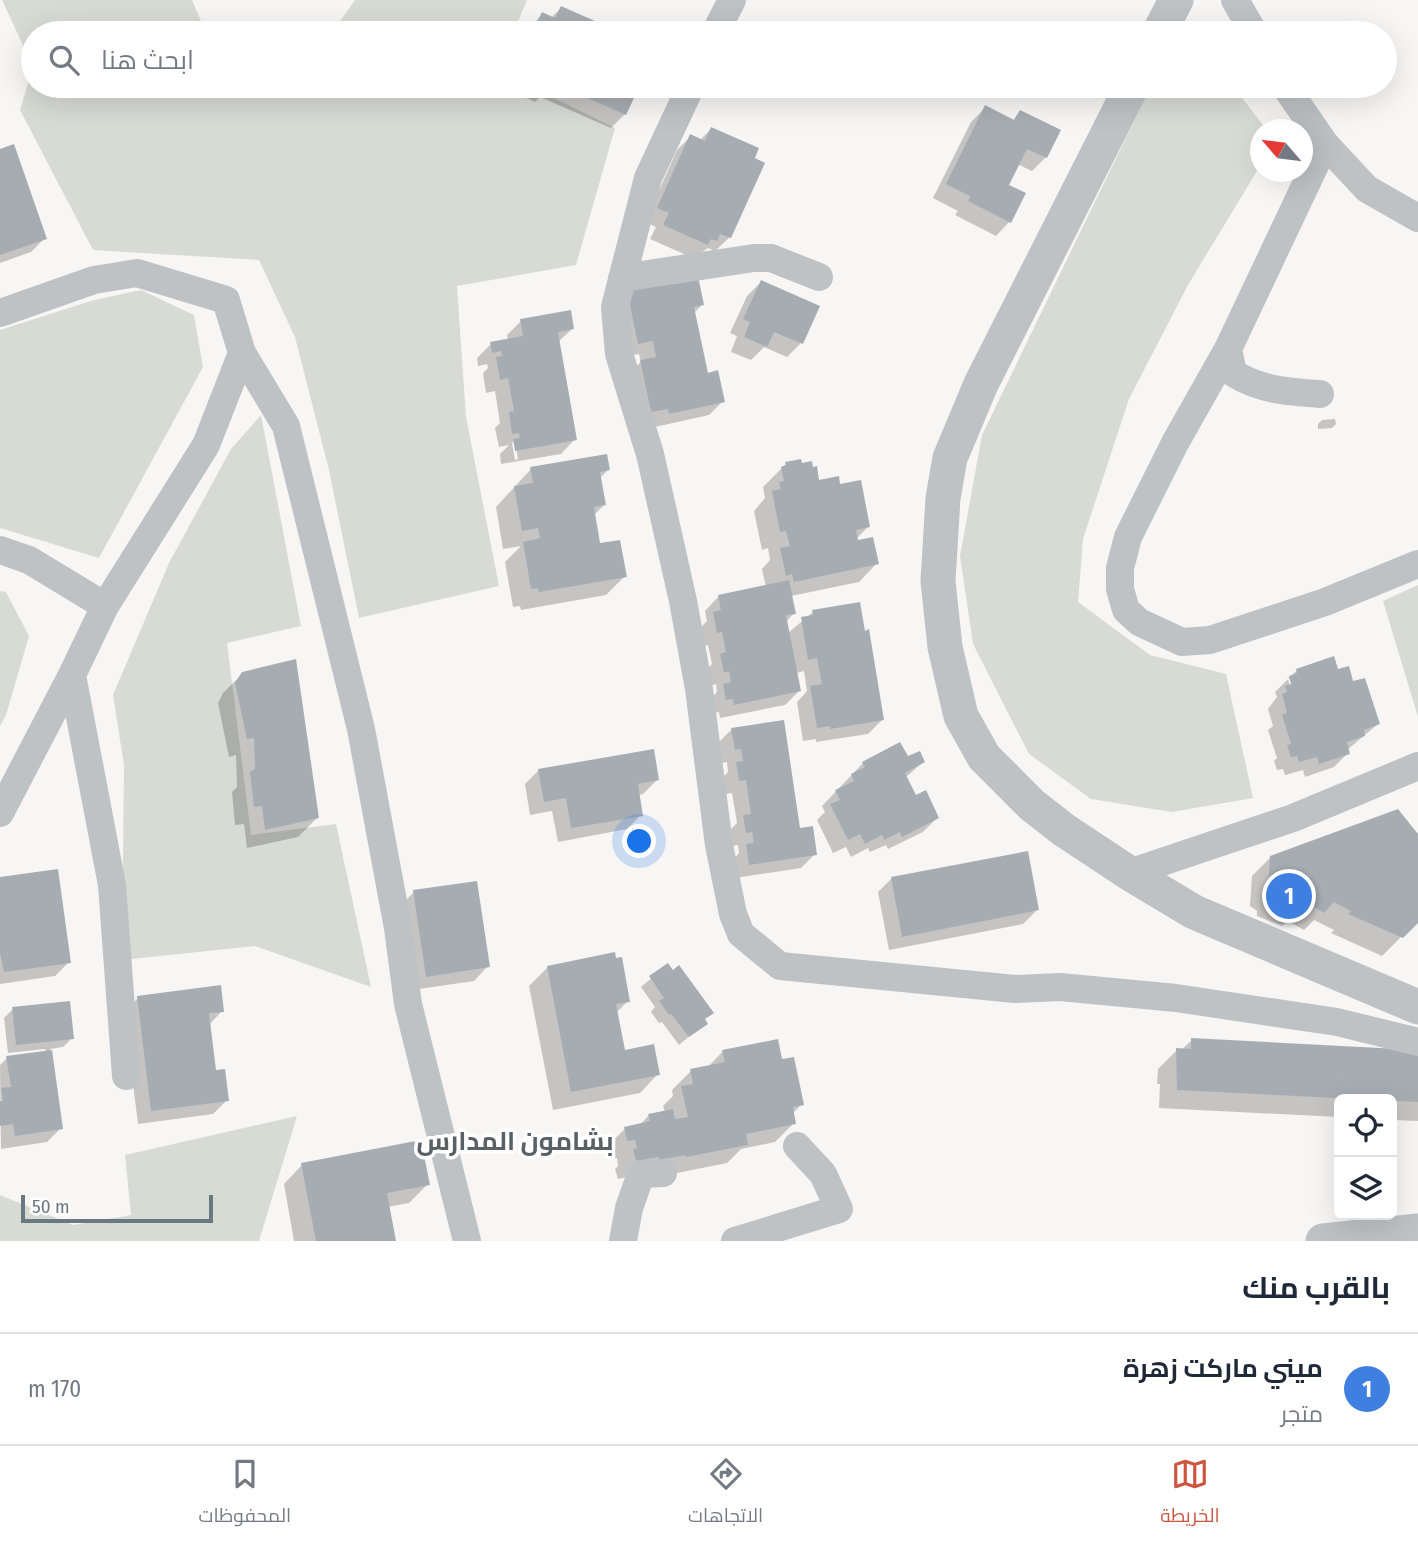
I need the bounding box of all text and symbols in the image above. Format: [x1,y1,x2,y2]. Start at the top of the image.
search box [21,21,1397,98]
icon: search [45,41,83,79]
text: ابحث هنا [101,45,194,76]
north arrow [1250,119,1313,182]
your location [622,824,656,858]
pin: 1 [1266,870,1312,922]
map controls [1334,1094,1397,1220]
button: locate [1334,1094,1397,1157]
district label: بشامون المدارس [416,1126,614,1157]
button: layers [1334,1157,1397,1220]
scale bar [21,1192,214,1224]
text: 50 m [32,1195,70,1218]
text: بالقرب منك [1242,1270,1390,1306]
text: ميني ماركت زهرة [1123,1353,1323,1384]
text: 170 m [28,1375,81,1403]
text: 1 [1362,1375,1372,1403]
text: متجر [1281,1400,1323,1428]
tab: المحفوظات [199,1455,291,1533]
tab: الاتجاهات [688,1455,763,1533]
tab: الخريطة [1160,1455,1220,1533]

